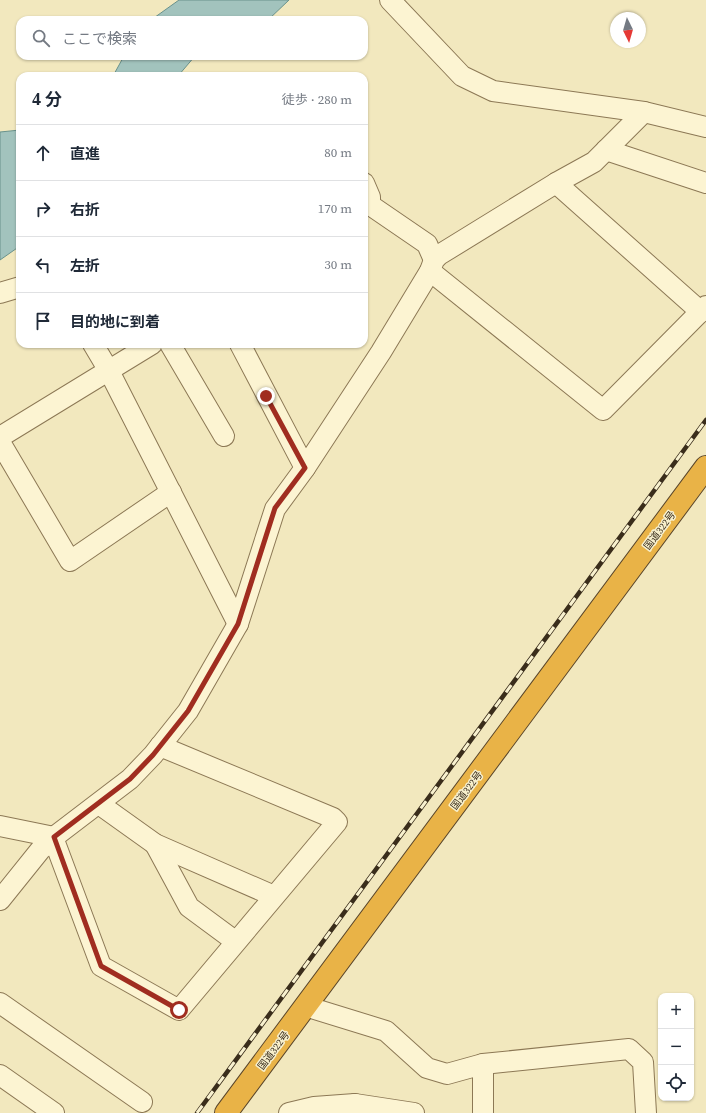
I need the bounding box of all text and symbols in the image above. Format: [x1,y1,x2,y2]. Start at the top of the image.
north arrow [610,12,646,48]
search box [16,16,368,60]
icon: search [30,27,52,49]
text: ここで検索 [62,28,137,49]
text: 4 分 [32,87,62,111]
text: 徒歩 · 280 m [282,91,352,108]
icon: ahead [32,142,54,164]
text: 直進 [70,143,100,164]
text: 80 m [324,144,352,161]
icon: right [32,198,54,220]
text: 右折 [70,199,100,220]
text: 170 m [318,200,352,217]
icon: left [32,254,54,276]
text: 左折 [70,255,100,276]
text: 30 m [324,256,352,273]
icon: arrive [32,310,54,332]
text: 目的地に到着 [70,311,160,332]
route end [257,387,275,405]
street label: 国道322号 [641,508,678,552]
street label: 国道322号 [448,768,485,812]
map controls [658,993,694,1101]
button: + [658,993,694,1029]
route start [170,1001,188,1019]
street label: 国道322号 [255,1028,292,1072]
button: − [658,1029,694,1065]
button: locate [658,1065,694,1101]

